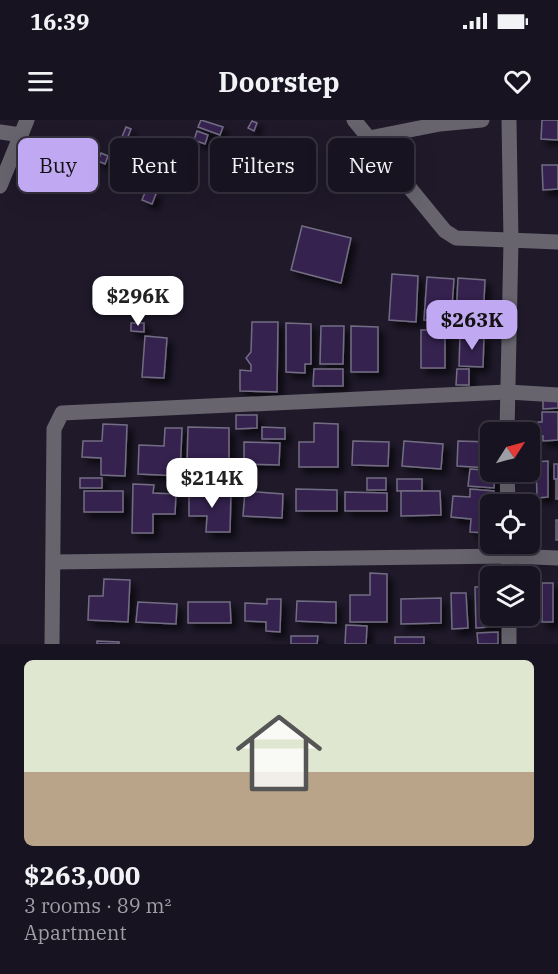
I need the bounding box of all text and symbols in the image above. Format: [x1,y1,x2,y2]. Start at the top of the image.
text: 16:39 [30,7,89,36]
text: Doorstep [218,64,340,99]
icon: menu [24,65,57,98]
icon: heart [501,65,534,98]
chip: Buy [18,138,98,192]
chip: Rent [110,138,198,192]
chip: Filters [210,138,316,192]
chip: New [328,138,414,192]
pin: $296K [96,276,180,327]
text: $296K [106,282,170,309]
pin: $263K [430,300,514,351]
text: $263K [440,306,504,333]
north arrow [480,422,540,482]
map controls [480,422,540,626]
pin: $214K [170,458,254,509]
text: $214K [180,464,244,491]
button: locate [480,494,540,554]
button: layers [480,566,540,626]
icon: home [225,699,333,807]
text: $263,000 [24,858,140,892]
text: 3 rooms · 89 m² [24,892,171,919]
text: Apartment [24,919,127,946]

